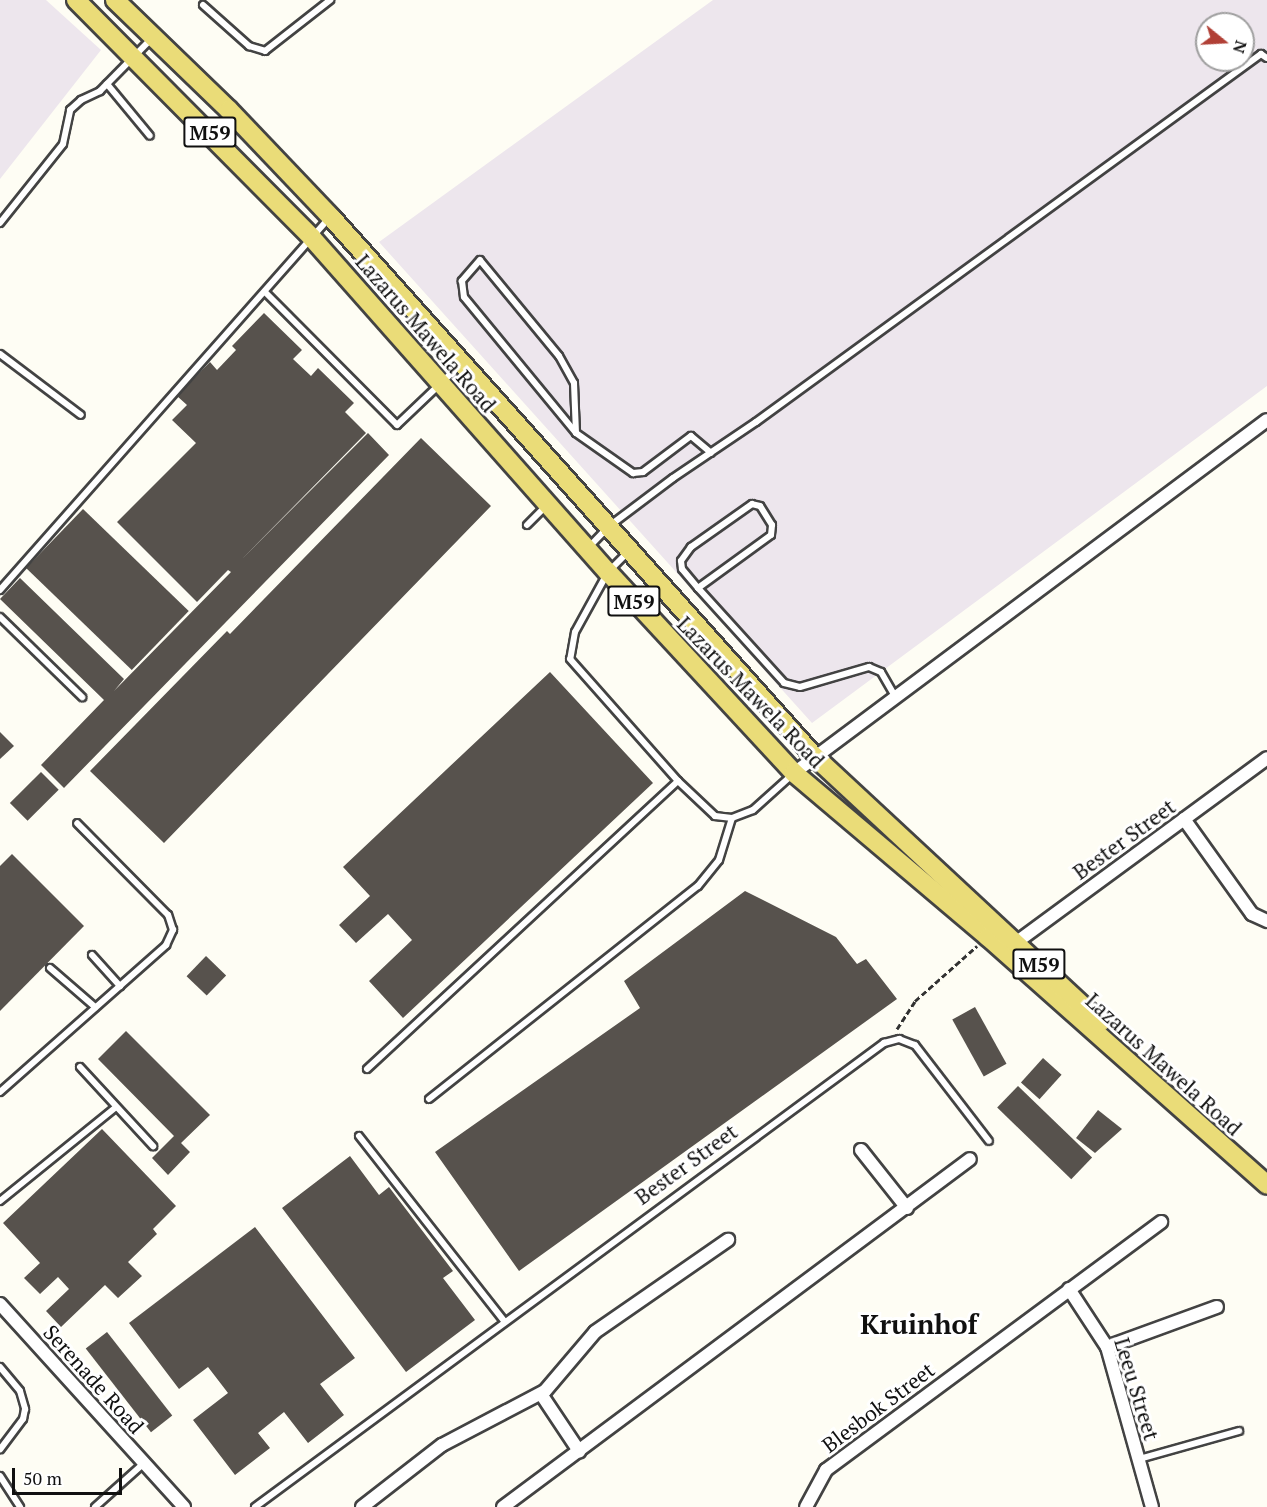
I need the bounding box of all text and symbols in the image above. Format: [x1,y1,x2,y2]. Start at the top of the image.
north arrow [1195,12,1255,72]
text: N [1228,38,1253,56]
road number: M59 [183,115,237,149]
street label: Lazarus Mawela Road [351,249,501,417]
road number: M59 [607,584,661,618]
street label: Lazarus Mawela Road [672,611,830,773]
street label: Bester Street [1068,794,1180,884]
road number: M59 [1012,947,1066,981]
street label: Lazarus Mawela Road [1081,988,1247,1140]
street label: Bester Street [630,1119,742,1209]
district label: Kruinhof [860,1309,978,1341]
street label: Serenade Road [39,1319,149,1439]
street label: Leeu Street [1109,1335,1165,1443]
street label: Blesbok Street [817,1357,939,1457]
scale bar [15,1456,124,1494]
text: 50 m [23,1466,62,1490]

